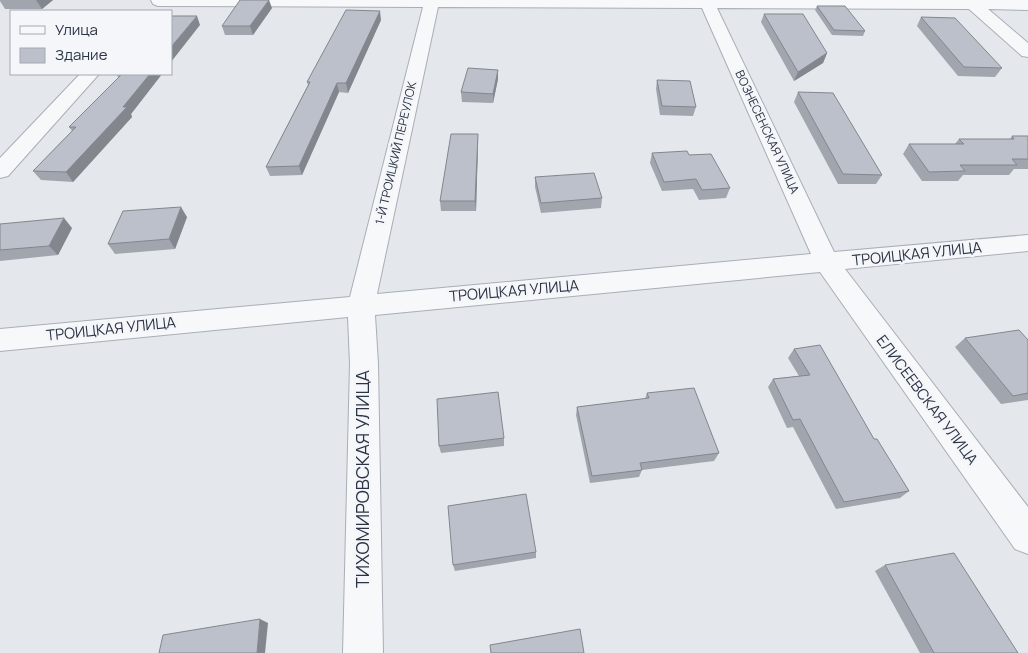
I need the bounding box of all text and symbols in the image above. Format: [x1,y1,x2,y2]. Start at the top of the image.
legend [10,10,172,75]
text: Улица [55,19,98,40]
text: Здание [55,44,108,65]
street label: ВОЗНЕСЕНСКАЯ УЛИЦА [731,67,804,197]
street label: 1-Й ТРОИЦКИЙ ПЕРЕУЛОК [371,79,420,226]
street label: ТРОИЦКАЯ УЛИЦА [851,236,983,271]
street label: ТРОИЦКАЯ УЛИЦА [448,274,580,307]
street label: ТРОИЦКАЯ УЛИЦА [45,311,177,346]
street label: ЕЛИСЕЕВСКАЯ УЛИЦА [872,331,983,469]
street label: ТИХОМИРОВСКАЯ УЛИЦА [350,369,374,588]

